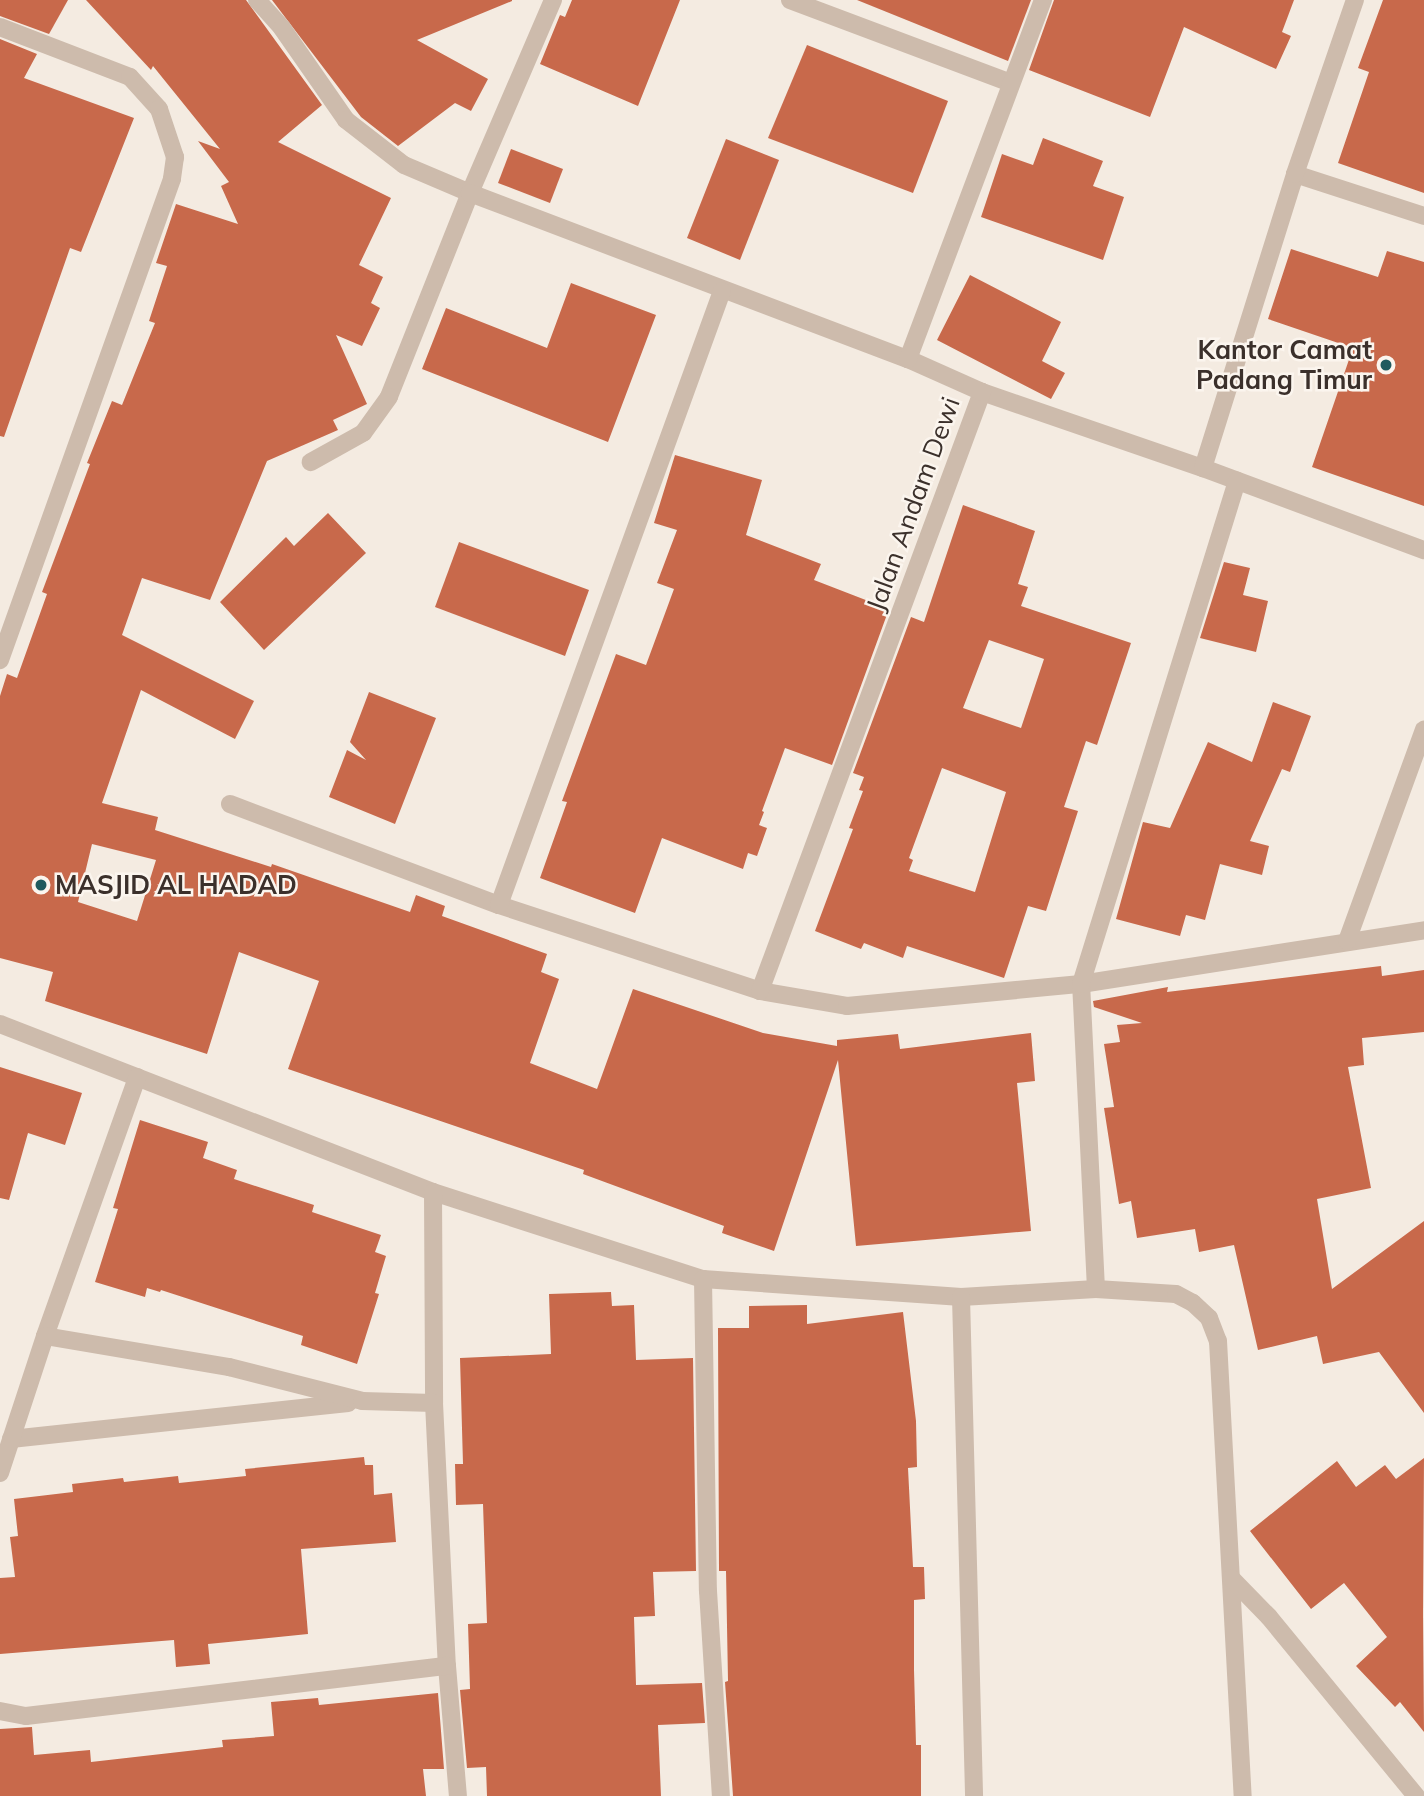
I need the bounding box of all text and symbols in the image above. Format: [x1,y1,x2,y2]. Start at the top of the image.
place label: Kantor Camat Padang Timur [1196,334,1372,396]
marker: Kantor Camat Padang Timur [1378,357,1394,373]
street label: Jalan Andam Dewi [860,393,966,615]
place label: MASJID AL HADAD [55,869,297,901]
marker: MASJID AL HADAD [33,877,49,893]

